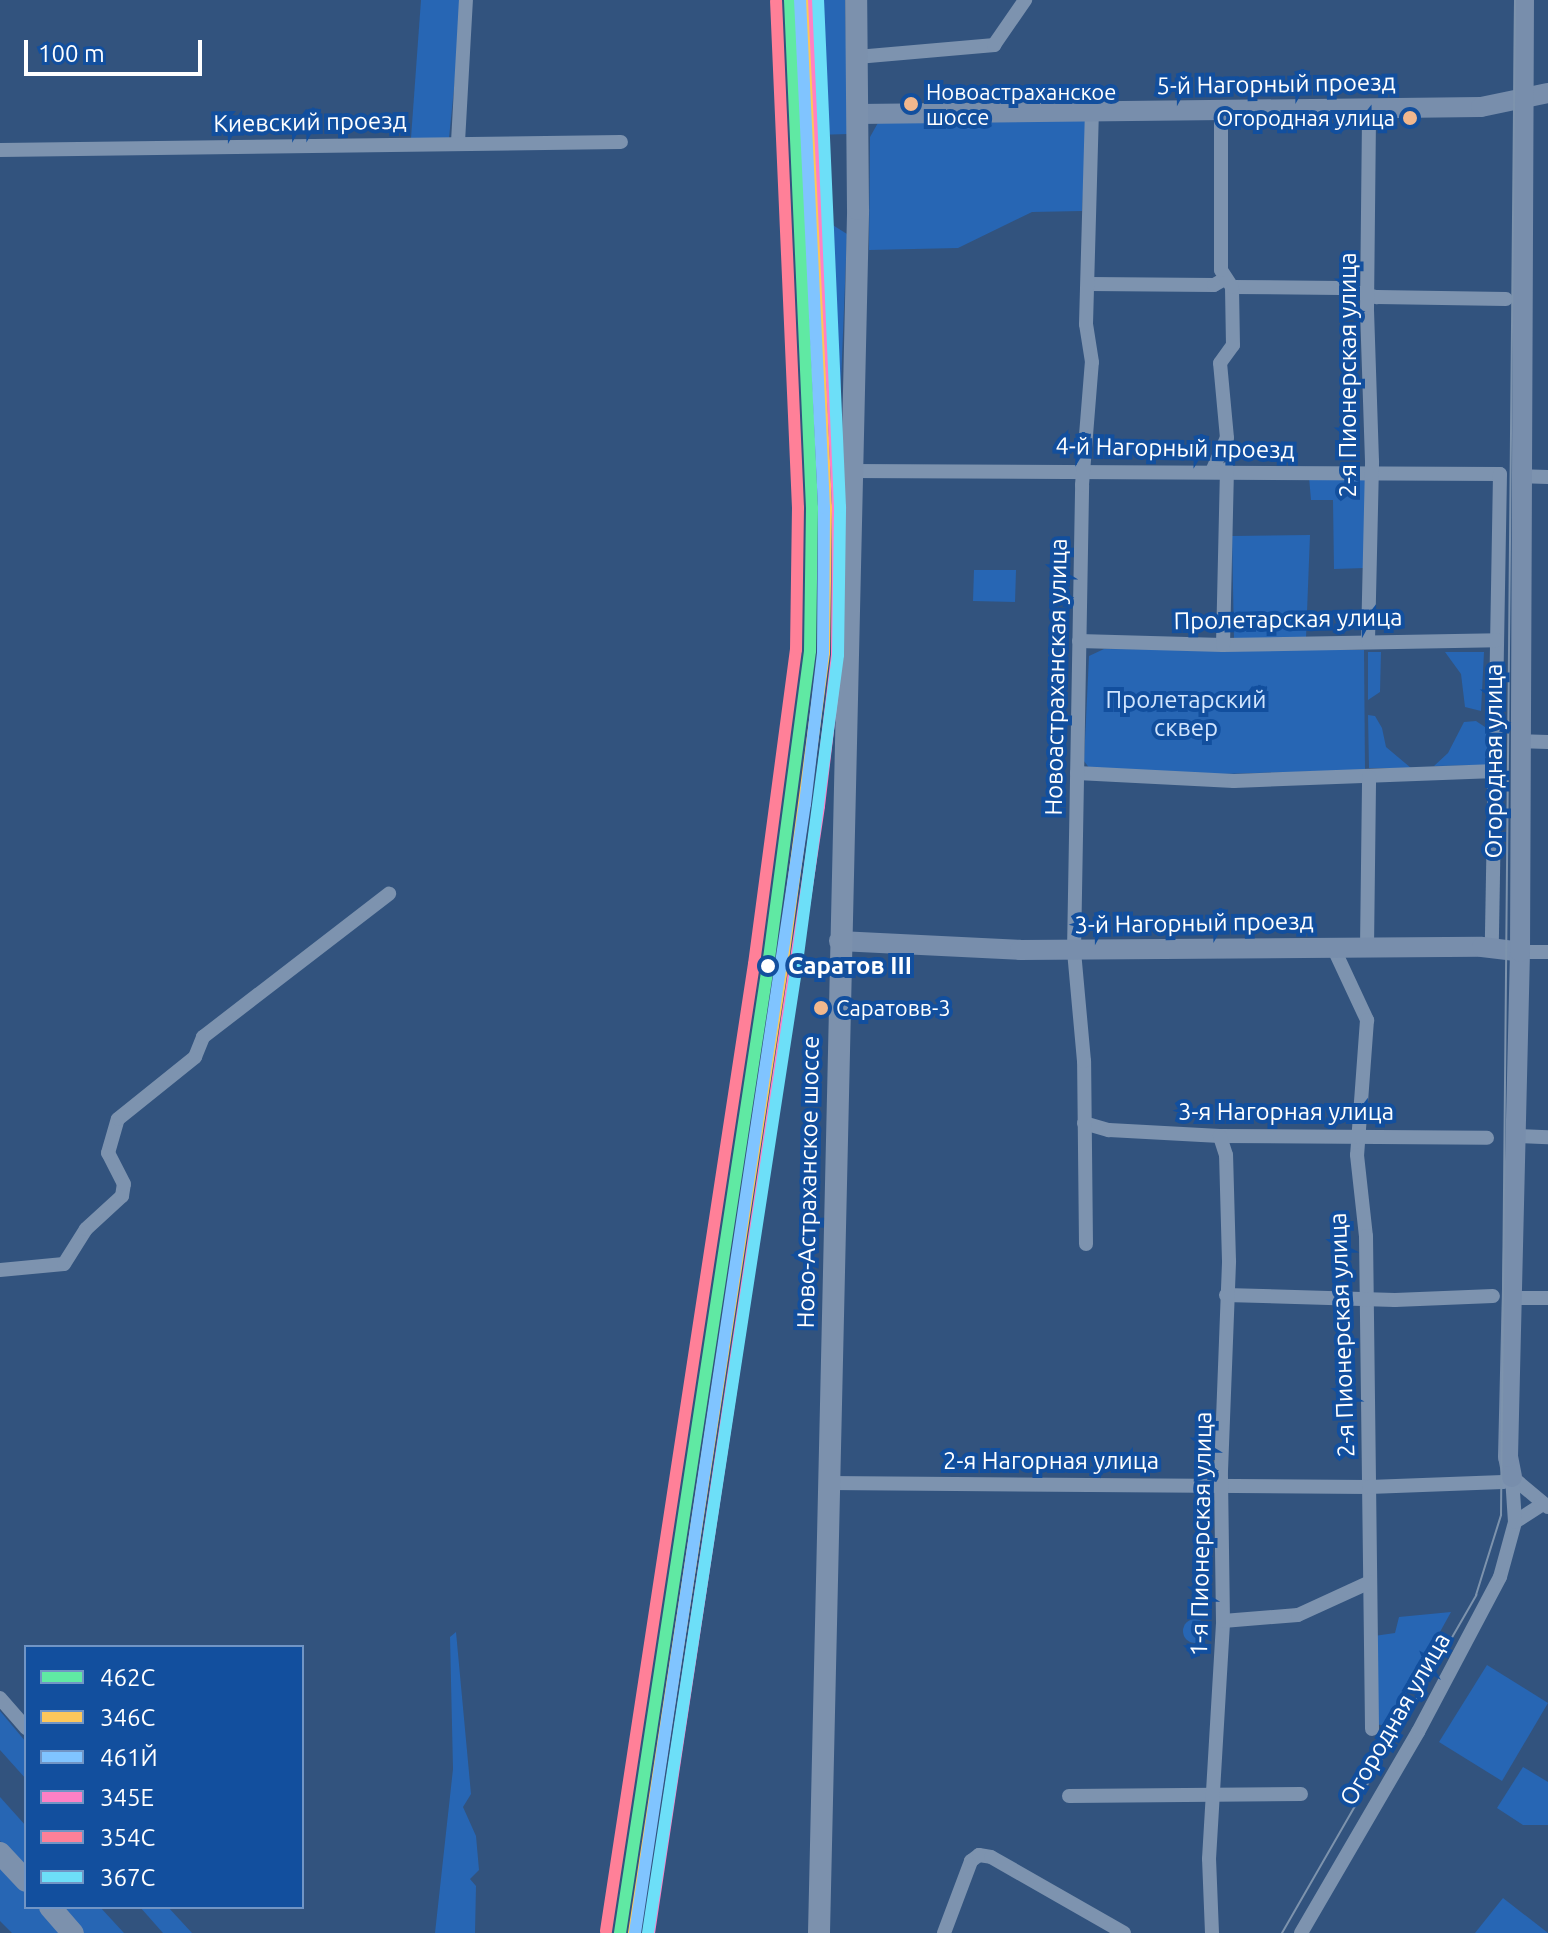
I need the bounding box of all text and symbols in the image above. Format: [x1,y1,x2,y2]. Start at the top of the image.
scale bar [28,24,206,74]
text: 100 m [38,40,105,67]
street label: 5-й Нагорный проезд [1156,68,1396,100]
place label: Новоастраханское шоссе [926,78,1116,130]
marker: Новоастраханское шоссе [903,96,919,112]
place label: Огородная улица [1216,105,1395,131]
street label: Киевский проезд [213,106,407,138]
marker: Огородная улица [1402,110,1418,126]
street label: 2-я Пионерская улица [1334,253,1362,497]
street label: 4-й Нагорный проезд [1055,432,1295,464]
street label: Новоастраханская улица [1039,538,1073,816]
street label: Пролетарская улица [1173,603,1403,635]
street label: Огородная улица [1480,664,1508,858]
park label: Пролетарский сквер [1106,686,1266,742]
street label: 3-й Нагорный проезд [1074,907,1314,939]
place label: Саратов III [788,952,912,980]
marker: Саратов III [755,953,781,979]
place label: Саратовв-3 [836,995,951,1021]
marker: Саратовв-3 [813,1000,829,1016]
street label: Ново-Астраханское шоссе [791,1035,825,1329]
street label: 3-я Нагорная улица [1178,1098,1394,1126]
street label: 2-я Пионерская улица [1323,1212,1361,1458]
street label: 1-я Пионерская улица [1184,1411,1218,1657]
street label: 2-я Нагорная улица [943,1447,1159,1475]
street label: Огородная улица [1334,1627,1456,1811]
legend [24,1645,304,1909]
text: 462С [100,1664,155,1691]
text: 346С [100,1704,155,1731]
text: 461Й [100,1744,158,1771]
text: 345Е [100,1784,154,1811]
text: 354С [100,1824,155,1851]
text: 367С [100,1864,155,1891]

